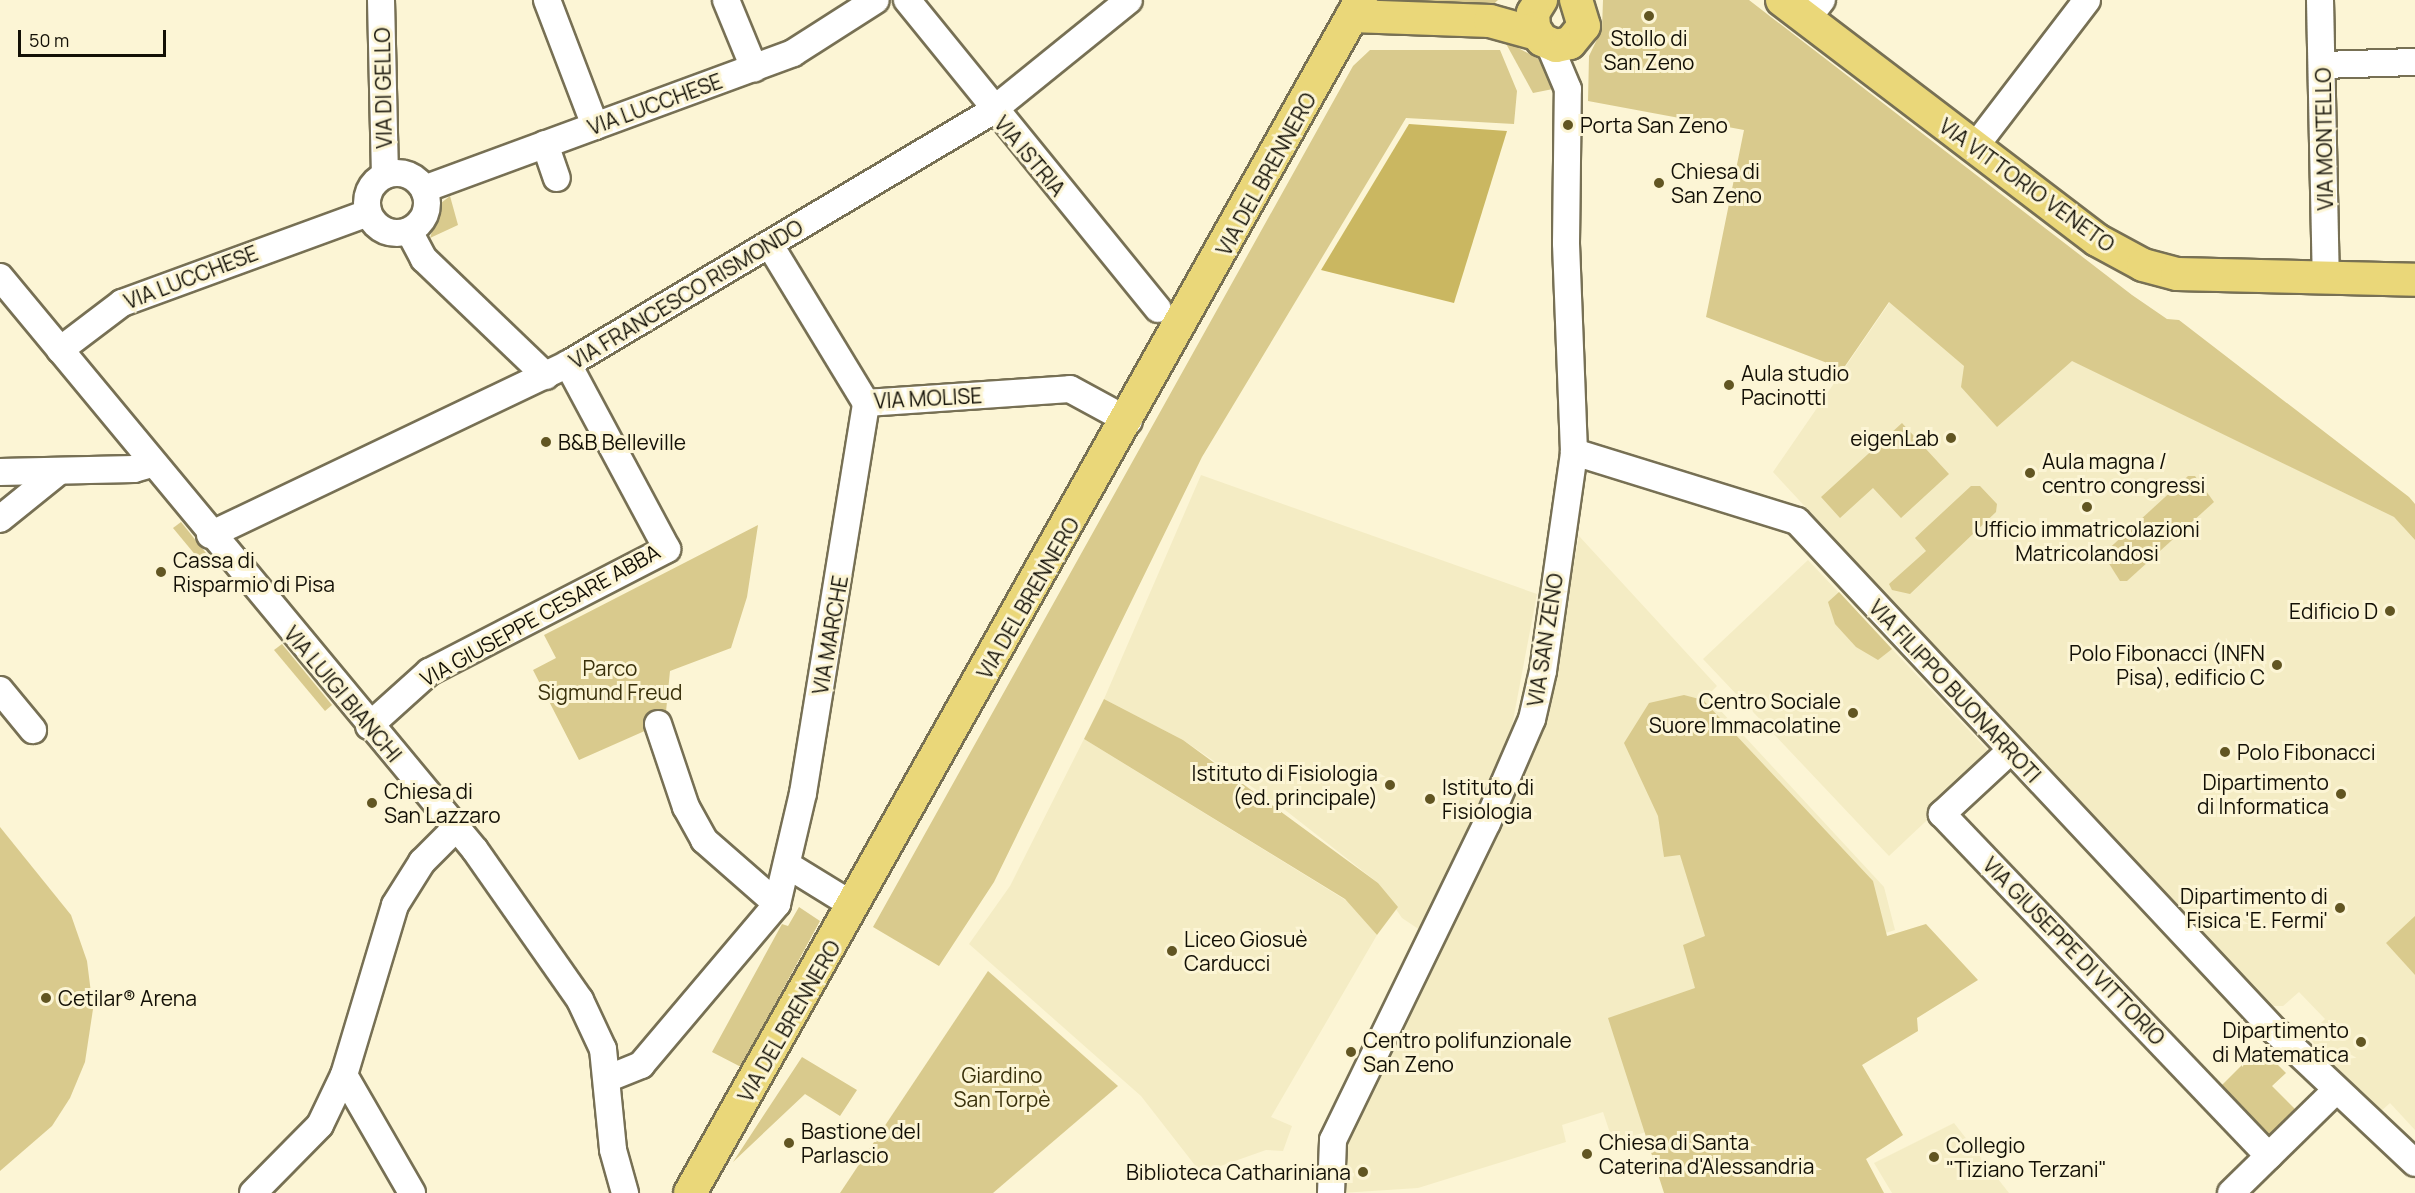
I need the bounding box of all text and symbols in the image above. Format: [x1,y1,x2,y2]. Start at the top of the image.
marker: Stollo di San Zeno [1642,9,1656,23]
scale bar [21,18,170,56]
place label: Stollo di San Zeno [1604,25,1694,75]
street label: VIA DI GELLO [369,27,397,149]
text: 50 m [29,28,69,52]
street label: VIA MONTELLO [2310,67,2338,211]
street label: VIA LUCCHESE [584,68,726,140]
street label: VIA DEL BRENNERO [1211,88,1321,260]
street label: VIA ISTRIA [989,111,1071,201]
place label: Porta San Zeno [1580,112,1728,138]
street label: VIA VITTORIO VENETO [1934,113,2120,257]
marker: Porta San Zeno [1561,118,1575,132]
place label: Chiesa di San Zeno [1671,158,1762,208]
marker: Chiesa di San Zeno [1652,176,1666,190]
street label: VIA FRANCESCO RISMONDO [565,214,807,374]
street label: VIA LUCCHESE [121,240,261,314]
place label: Aula studio Pacinotti [1741,360,1849,410]
marker: Aula studio Pacinotti [1722,378,1736,392]
street label: VIA MOLISE [873,383,983,413]
place label: eigenLab [1850,425,1939,451]
place label: B&B Belleville [558,429,686,455]
marker: eigenLab [1944,431,1958,445]
marker: B&B Belleville [539,435,553,449]
place label: Aula magna / centro congressi [2042,448,2205,498]
marker: Aula magna / centro congressi [2023,466,2037,480]
marker: Ufficio immatricolazioni Matricolandosi [2080,500,2094,514]
street label: VIA DEL BRENNERO [971,512,1085,684]
place label: Ufficio immatricolazioni Matricolandosi [1974,516,2200,566]
street label: VIA GIUSEPPE CESARE ABBA [416,539,664,691]
place label: Cassa di Risparmio di Pisa [173,547,335,597]
marker: Cassa di Risparmio di Pisa [154,565,168,579]
street label: VIA SAN ZENO [1522,572,1568,708]
street label: VIA MARCHE [807,574,853,696]
street label: VIA FILIPPO BUONARROTI [1864,595,2046,787]
place label: Edificio D [2289,598,2378,624]
marker: Edificio D [2383,604,2397,618]
street label: VIA LUIGI BIANCHI [279,621,407,767]
place label: Polo Fibonacci (INFN Pisa), edificio C [2069,640,2265,690]
park label: Parco Sigmund Freud [538,655,682,705]
marker: Polo Fibonacci (INFN Pisa), edificio C [2270,658,2284,672]
place label: Centro Sociale Suore Immacolatine [1649,688,1841,738]
marker: Centro Sociale Suore Immacolatine [1846,706,1860,720]
place label: Polo Fibonacci [2237,739,2376,765]
marker: Polo Fibonacci [2218,745,2232,759]
place label: Istituto di Fisiologia (ed. principale) [1192,760,1378,810]
place label: Dipartimento di Informatica [2197,769,2329,819]
place label: Istituto di Fisiologia [1442,774,1534,824]
place label: Chiesa di San Lazzaro [384,778,501,828]
marker: Istituto di Fisiologia (ed. principale) [1383,778,1397,792]
marker: Dipartimento di Informatica [2334,787,2348,801]
marker: Istituto di Fisiologia [1423,792,1437,806]
marker: Chiesa di San Lazzaro [365,796,379,810]
street label: VIA GIUSEPPE DI VITTORIO [1978,852,2170,1050]
place label: Dipartimento di Fisica 'E. Fermi' [2180,883,2328,933]
marker: Dipartimento di Fisica 'E. Fermi' [2333,901,2347,915]
place label: Liceo Giosuè Carducci [1184,926,1308,976]
street label: VIA DEL BRENNERO [732,935,846,1107]
marker: Liceo Giosuè Carducci [1165,944,1179,958]
place label: Cetilar® Arena [58,985,197,1011]
marker: Cetilar® Arena [39,991,53,1005]
place label: Dipartimento di Matematica [2212,1017,2349,1067]
place label: Centro polifunzionale San Zeno [1363,1027,1572,1077]
marker: Dipartimento di Matematica [2354,1035,2368,1049]
marker: Centro polifunzionale San Zeno [1344,1045,1358,1059]
park label: Giardino San Torpè [954,1062,1050,1112]
place label: Bastione del Parlascio [801,1118,921,1168]
place label: Chiesa di Santa Caterina d'Alessandria [1599,1129,1814,1179]
place label: Collegio "Tiziano Terzani" [1946,1132,2107,1182]
marker: Bastione del Parlascio [782,1136,796,1150]
marker: Chiesa di Santa Caterina d'Alessandria [1580,1147,1594,1161]
marker: Collegio "Tiziano Terzani" [1927,1150,1941,1164]
place label: Biblioteca Cathariniana [1126,1159,1351,1185]
marker: Biblioteca Cathariniana [1356,1165,1370,1179]

